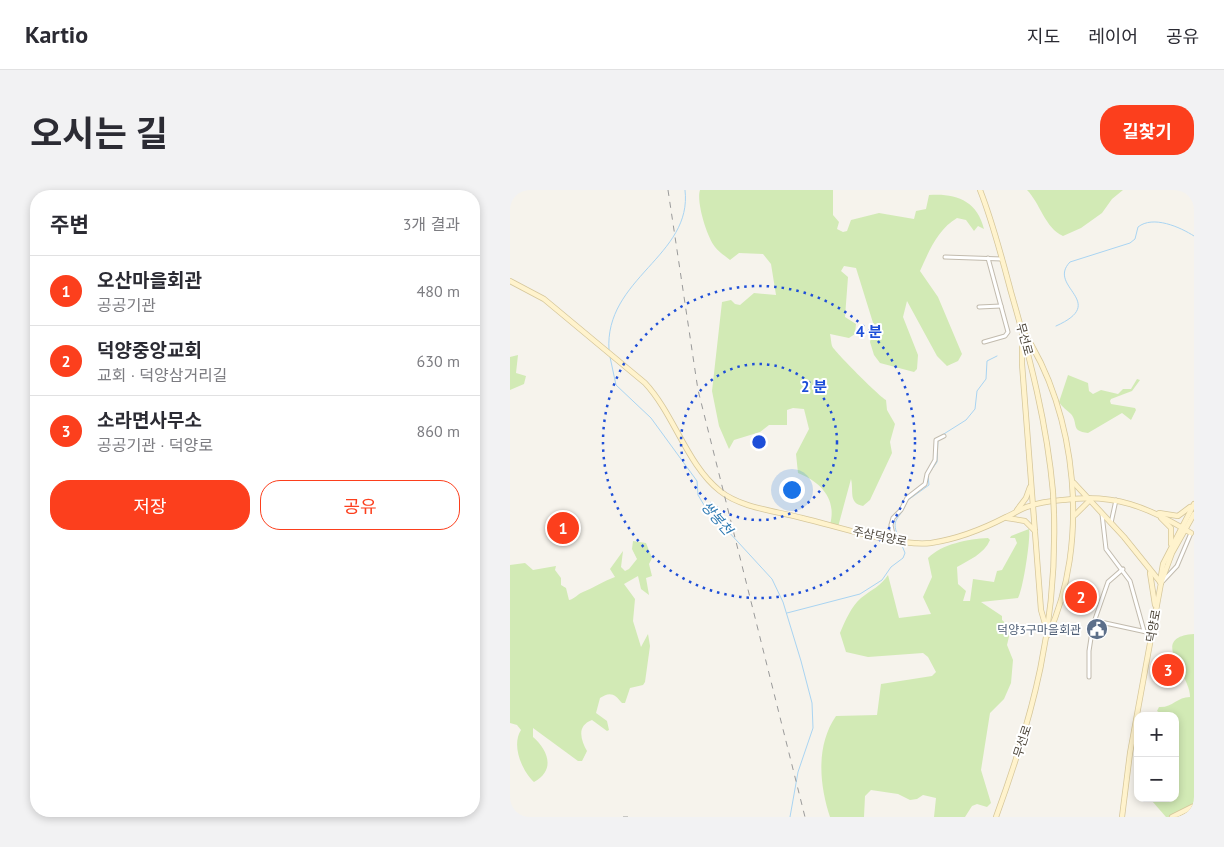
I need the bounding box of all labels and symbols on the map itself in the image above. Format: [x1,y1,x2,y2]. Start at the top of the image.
street label: 무선로 [1013,321,1037,357]
text: 4 분 [856,322,882,341]
text: 2 분 [801,377,827,396]
centre of rings [750,433,768,451]
your location [779,477,805,503]
water label: 쌍봉천 [698,498,737,539]
pin: 1 [547,509,579,547]
street label: 주삼덕양로 [851,523,909,549]
pin: 2 [1065,578,1097,616]
street label: 덕양로 [1143,608,1163,644]
public building icon: 덕양3구마을회관 [1085,617,1109,641]
place label: 덕양3구마을회관 [997,622,1081,637]
pin: 3 [1152,651,1184,689]
street label: 무선로 [1010,723,1034,759]

